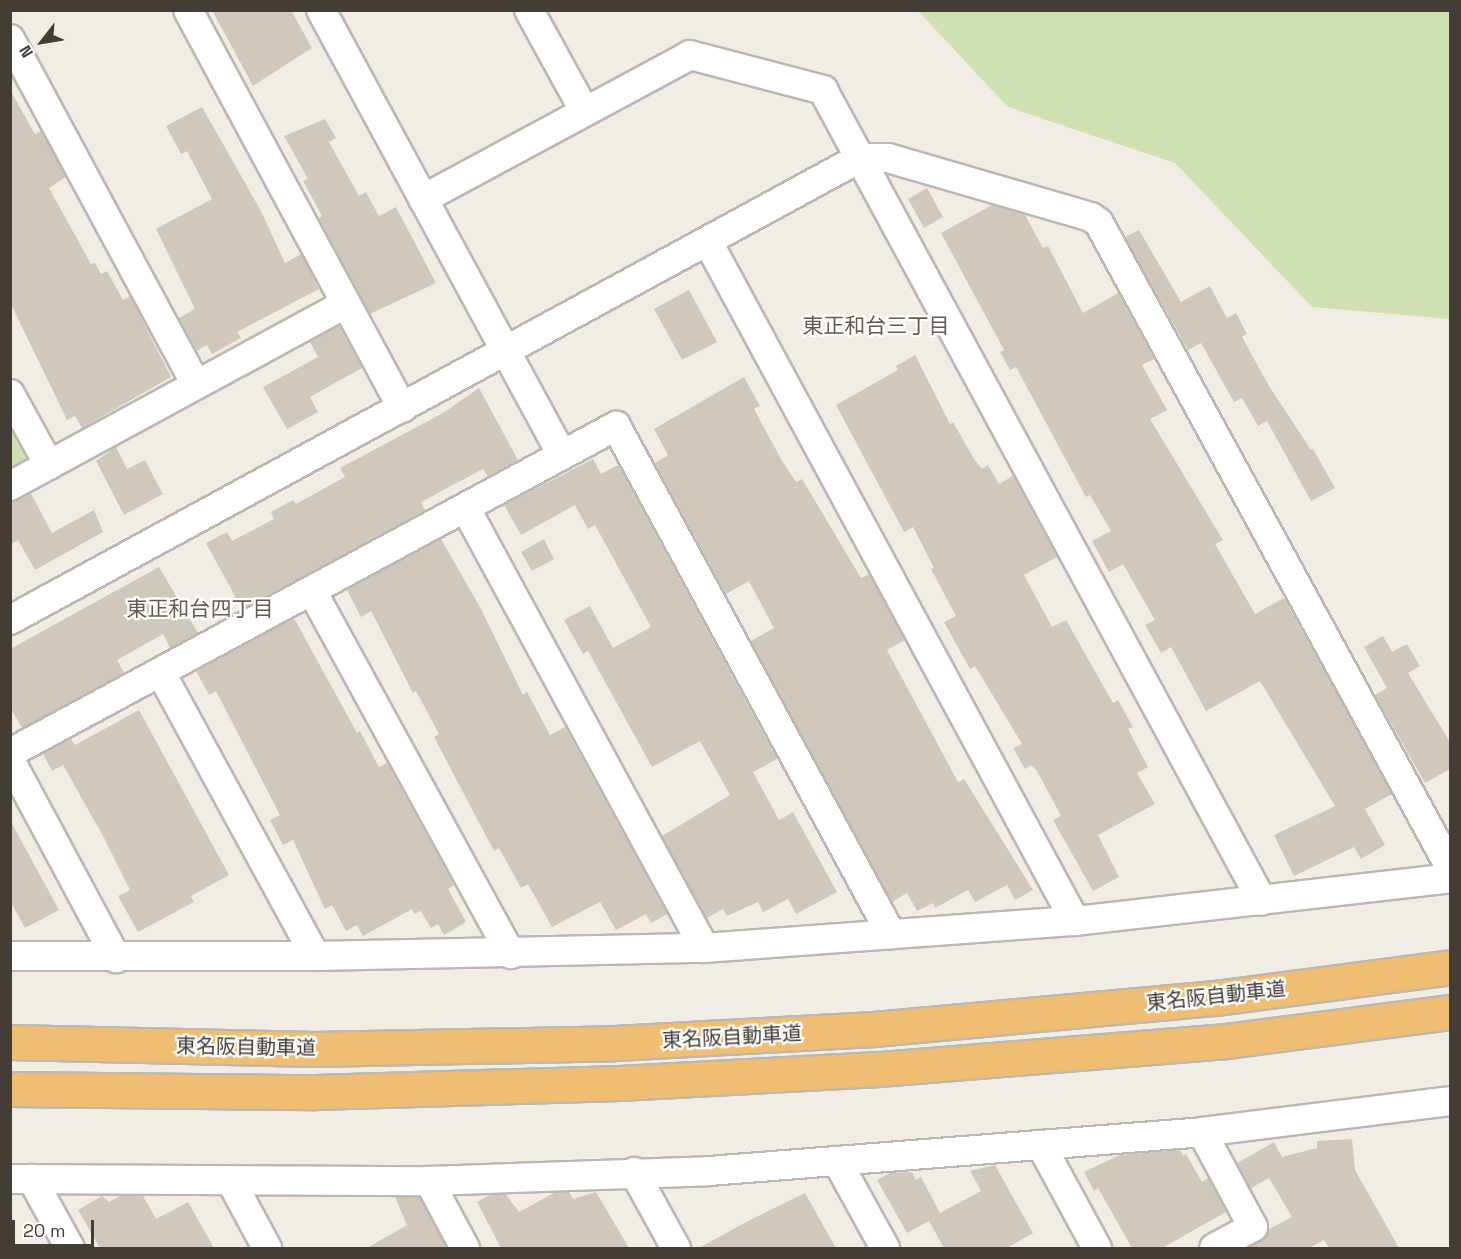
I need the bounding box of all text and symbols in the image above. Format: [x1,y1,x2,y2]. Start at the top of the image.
north arrow [12,12,72,72]
text: N [14,42,38,62]
district label: 東正和台三丁目 [803,313,949,339]
district label: 東正和台四丁目 [127,596,273,622]
street label: 東名阪自動車道 [1145,977,1287,1015]
street label: 東名阪自動車道 [661,1021,803,1053]
street label: 東名阪自動車道 [176,1034,316,1060]
scale bar [15,1208,98,1246]
text: 20 m [23,1219,66,1242]

